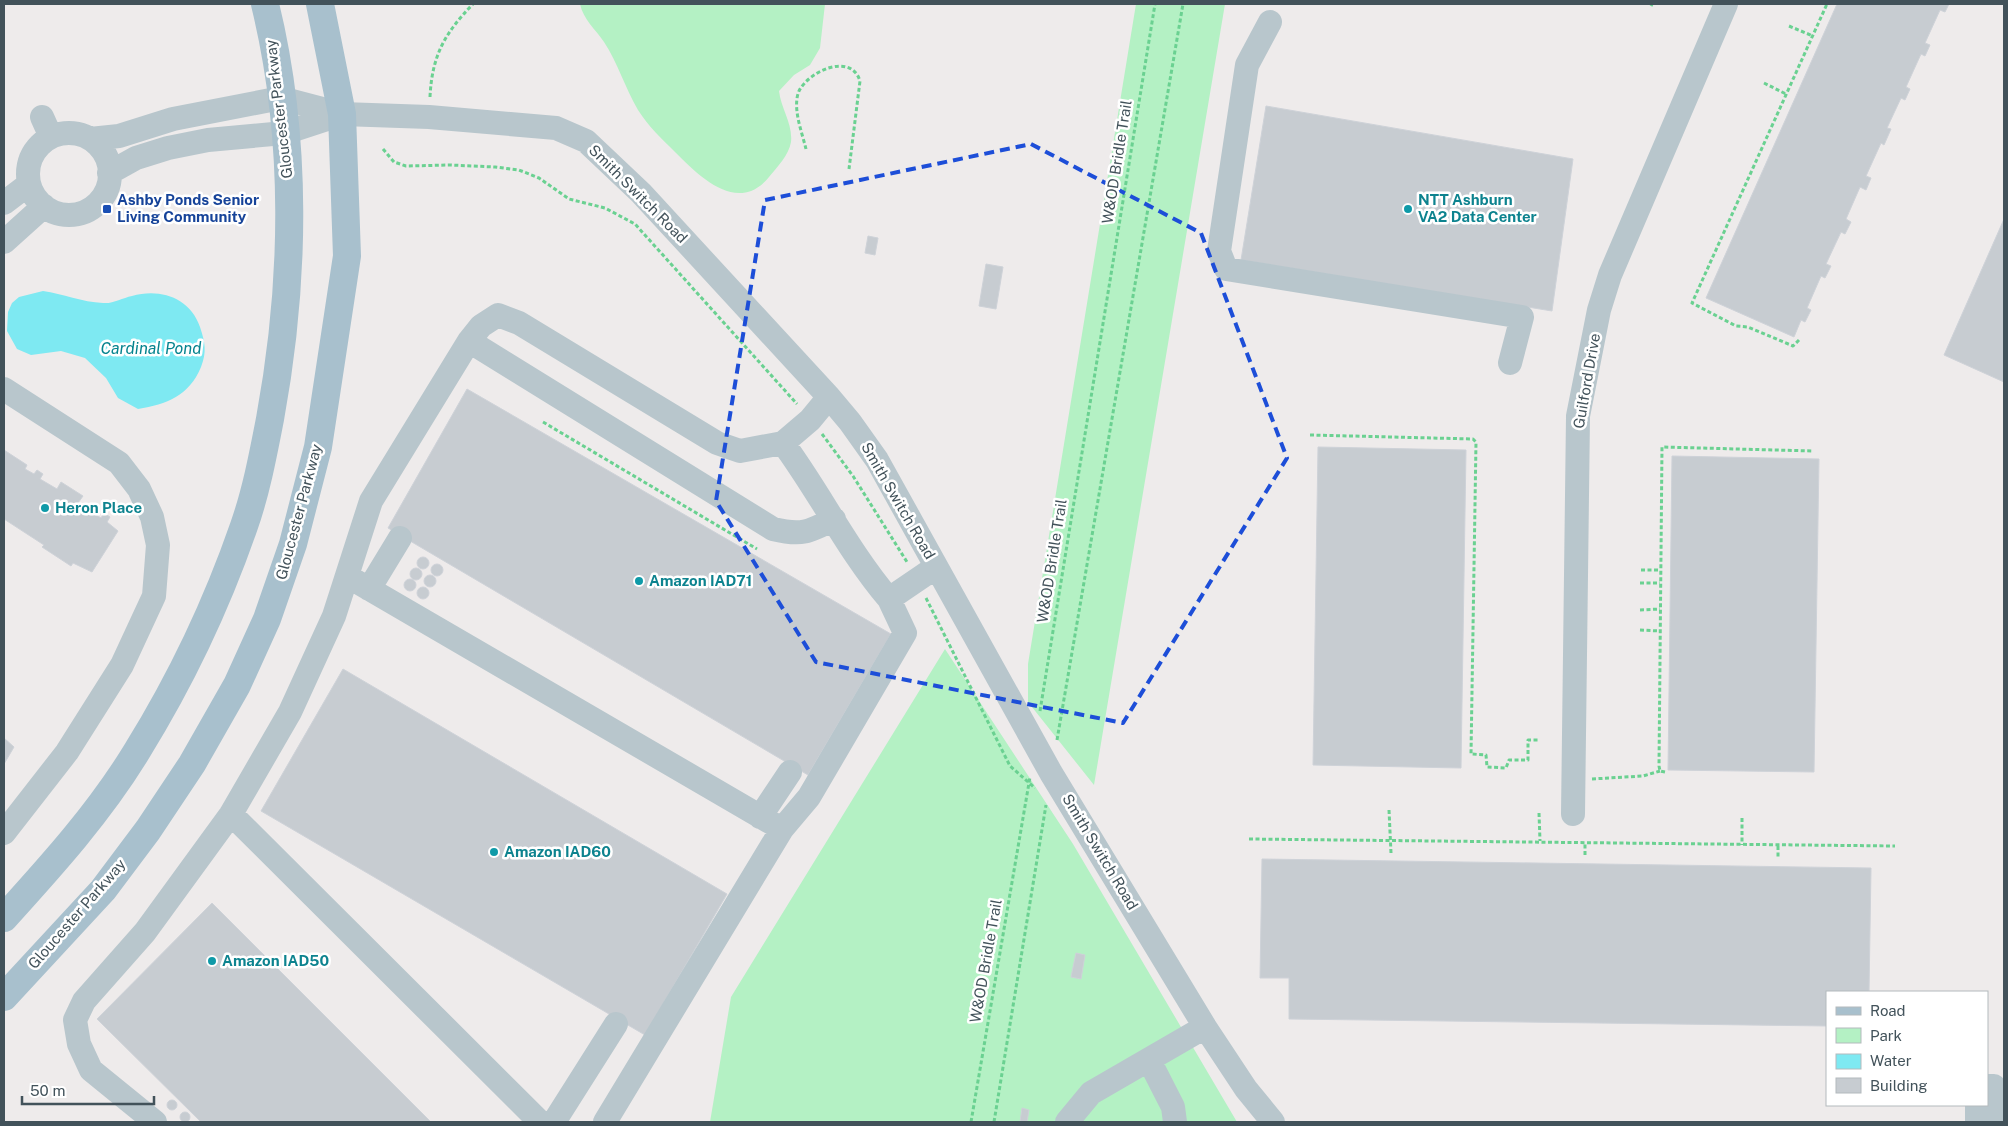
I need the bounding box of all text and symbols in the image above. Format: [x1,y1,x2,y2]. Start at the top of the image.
street label: Gloucester Parkway [262,39,295,179]
street label: W&OD Bridle Trail [1098,99,1135,225]
street label: Smith Switch Road [586,141,691,246]
place label: Ashby Ponds Senior Living Community [117,191,259,225]
place label: NTT Ashburn VA2 Data Center [1418,191,1537,225]
marker: Ashby Ponds Senior Living Community [101,203,113,215]
marker: NTT Ashburn VA2 Data Center [1402,203,1414,215]
street label: Guilford Drive [1570,332,1603,430]
water label: Cardinal Pond [101,339,202,358]
street label: Smith Switch Road [858,439,939,562]
street label: Gloucester Parkway [272,442,325,582]
street label: W&OD Bridle Trail [1033,498,1070,624]
place label: Heron Place [55,499,142,516]
marker: Heron Place [39,502,51,514]
place label: Amazon IAD71 [649,572,752,589]
marker: Amazon IAD71 [633,575,645,587]
street label: Smith Switch Road [1059,791,1142,913]
place label: Amazon IAD60 [504,843,611,860]
marker: Amazon IAD60 [488,846,500,858]
street label: Gloucester Parkway [24,855,129,972]
street label: W&OD Bridle Trail [966,898,1005,1024]
place label: Amazon IAD50 [222,952,329,969]
marker: Amazon IAD50 [206,955,218,967]
legend [1826,991,1988,1106]
text: Road [1870,1002,1906,1019]
text: Park [1870,1027,1902,1044]
text: Water [1870,1052,1912,1069]
scale bar [22,1074,155,1106]
text: Building [1870,1077,1928,1094]
text: 50 m [30,1082,65,1099]

